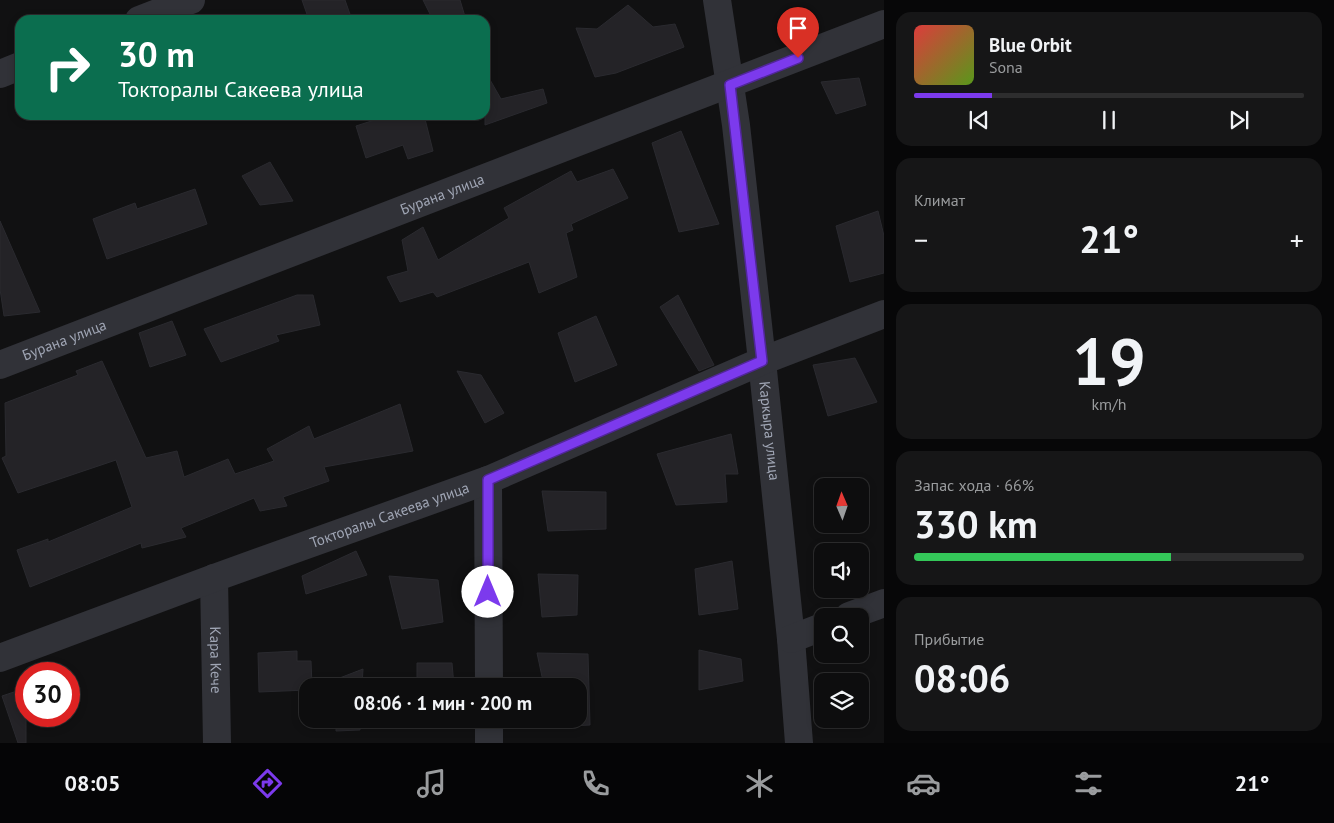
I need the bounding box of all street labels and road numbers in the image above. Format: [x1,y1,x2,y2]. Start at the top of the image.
street label: Бурана улица [397,169,487,219]
street label: Бурана улица [19,315,109,365]
street label: Каркыра улица [755,380,784,481]
street label: Токторалы Сакеева улица [307,478,472,552]
street label: Кара Кече [206,626,226,694]

